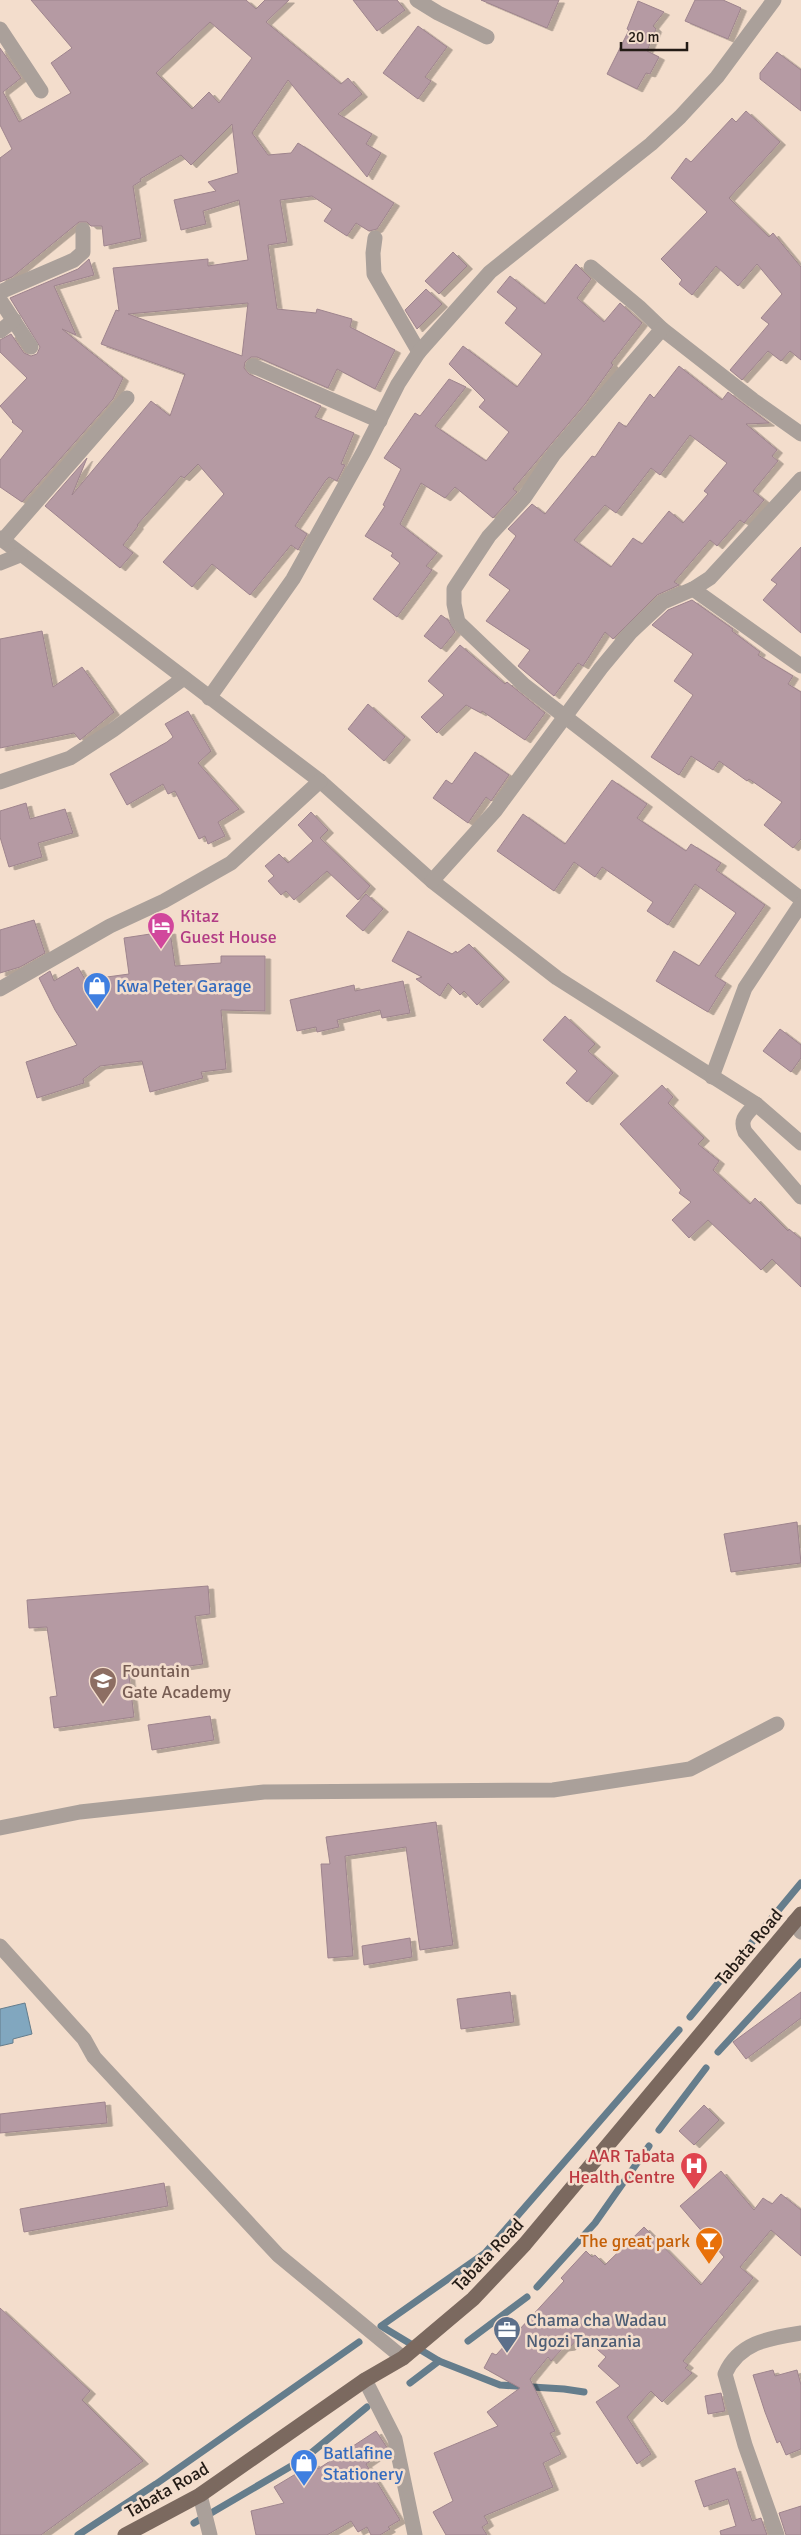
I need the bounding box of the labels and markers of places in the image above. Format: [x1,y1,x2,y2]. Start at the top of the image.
place label: Kitaz Guest House [180,905,277,948]
hotel icon: Kitaz Guest House [146,911,176,950]
shop icon: Kwa Peter Garage [82,971,112,1010]
place label: Kwa Peter Garage [116,975,251,997]
place label: Fountain Gate Academy [122,1660,232,1703]
school or university icon: Fountain Gate Academy [88,1666,118,1705]
place label: AAR Tabata Health Centre [569,2145,675,2188]
hospital icon: AAR Tabata Health Centre [679,2151,709,2190]
bar icon: The great park [694,2226,724,2265]
place label: The great park [580,2230,690,2252]
place label: Chama cha Wadau Ngozi Tanzania [526,2309,667,2352]
office icon: Chama cha Wadau Ngozi Tanzania [492,2315,522,2354]
place label: Batlafine Stationery [323,2442,404,2485]
shop icon: Batlafine Stationery [289,2448,319,2487]

